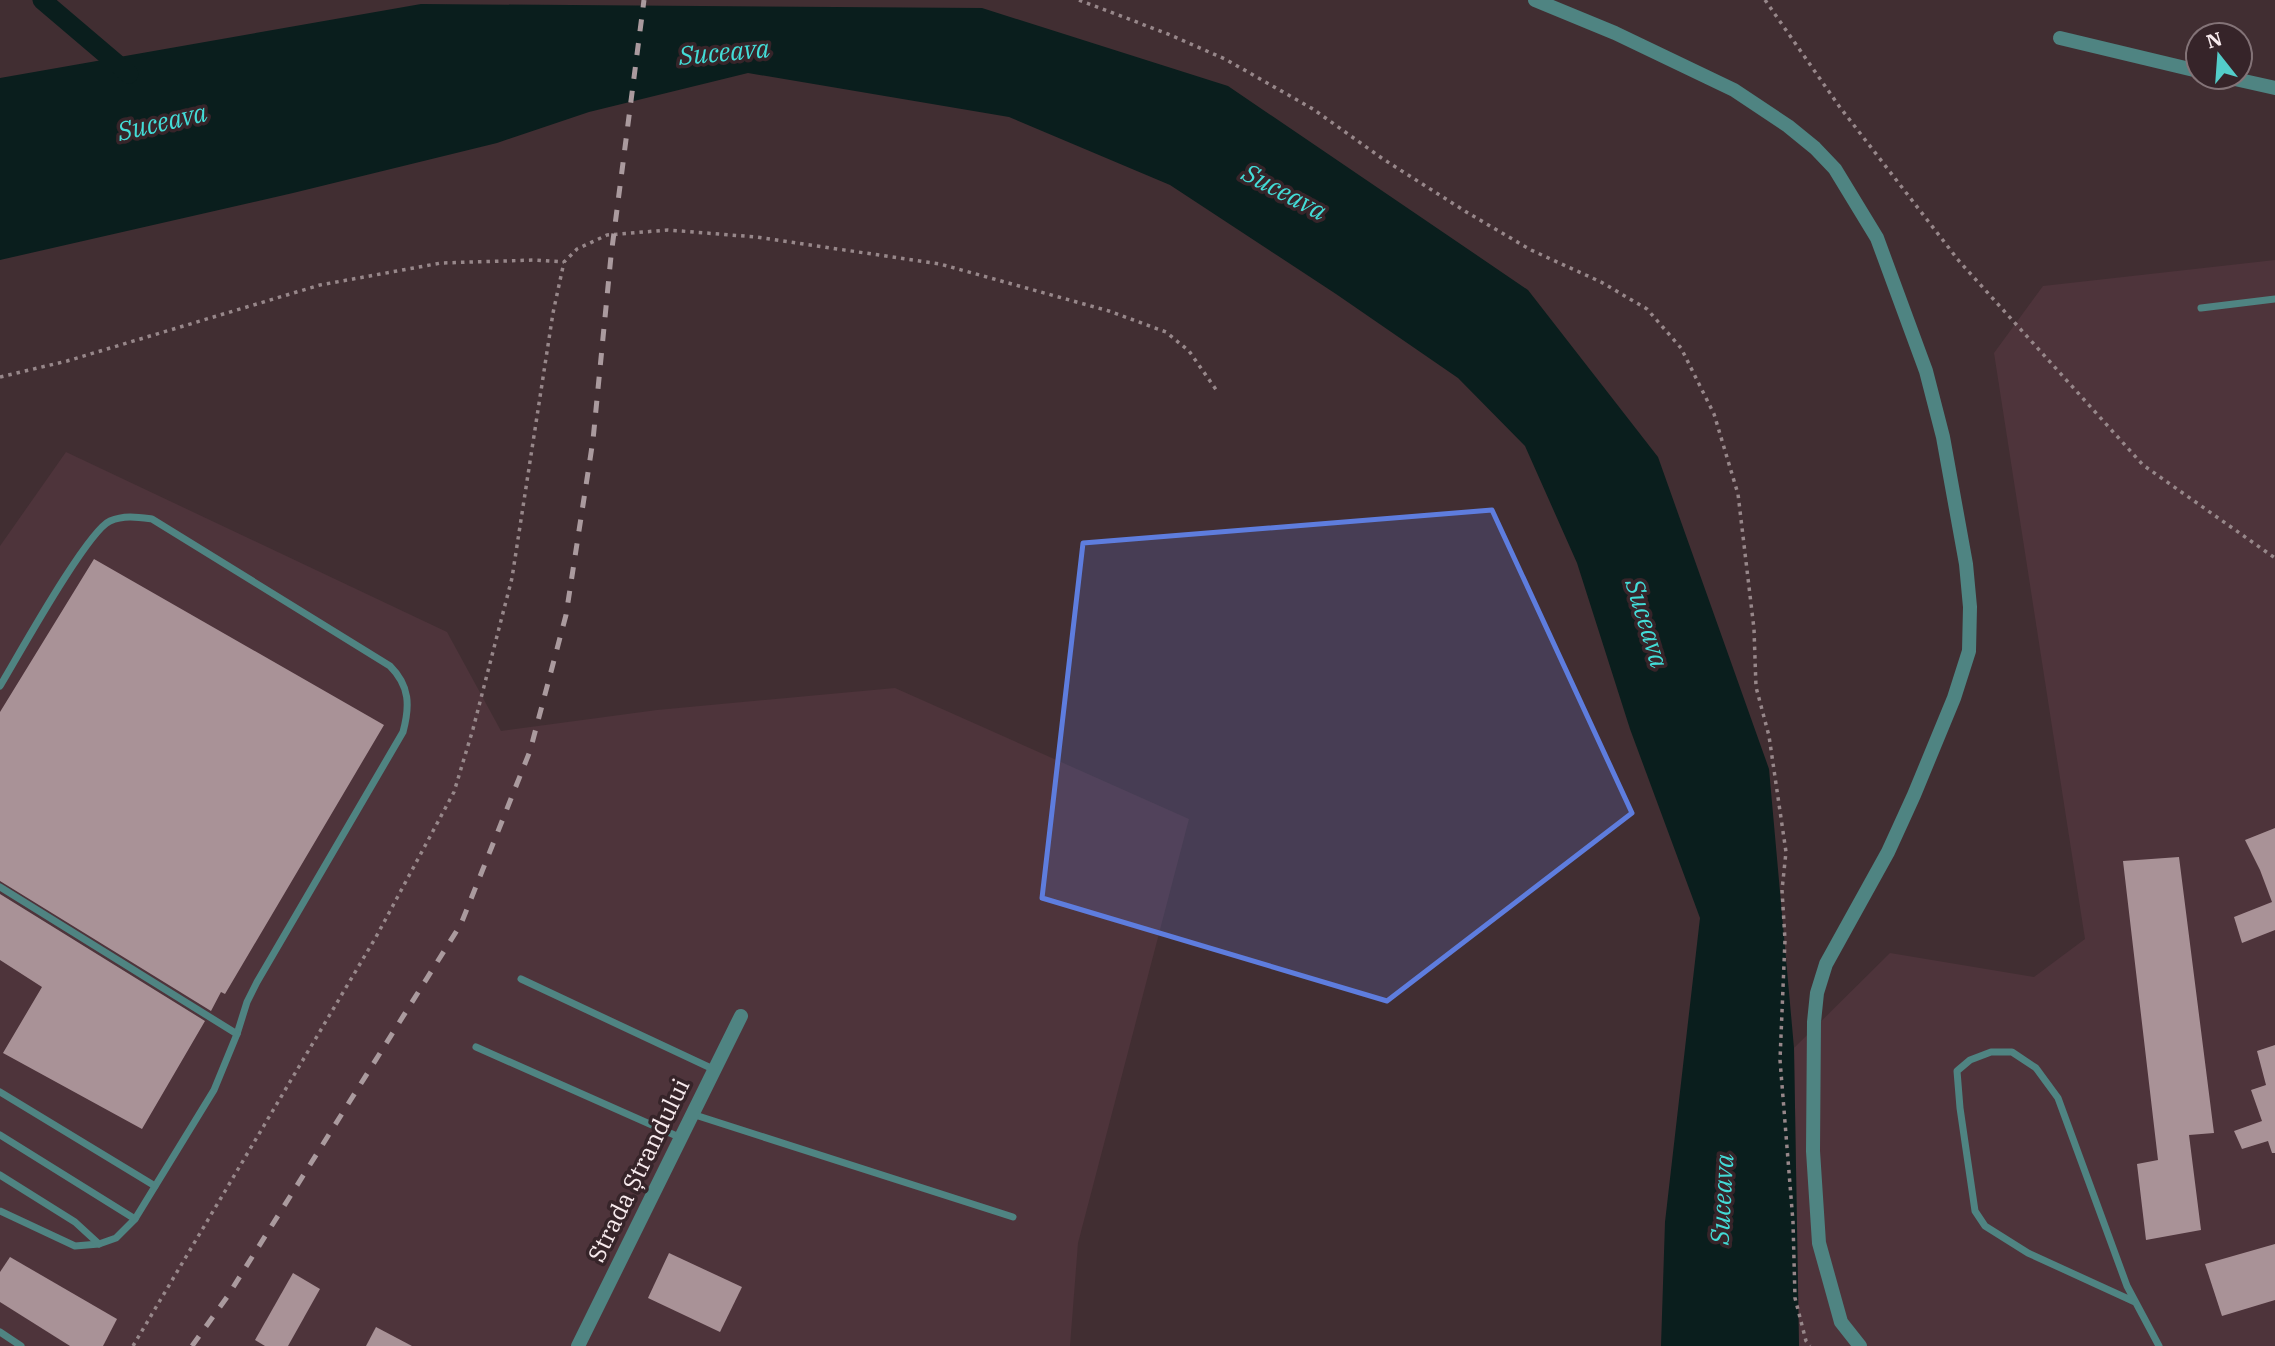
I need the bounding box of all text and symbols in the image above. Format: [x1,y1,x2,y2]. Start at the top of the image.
north arrow [2184,21,2254,91]
text: N [2203,26,2225,53]
water label: Suceava [676,30,771,72]
water label: Suceava [113,94,210,148]
water label: Suceava [1236,154,1333,227]
water label: Suceava [1618,574,1678,672]
street label: Strada Ștrandului [580,1073,696,1267]
water label: Suceava [1702,1153,1740,1246]

